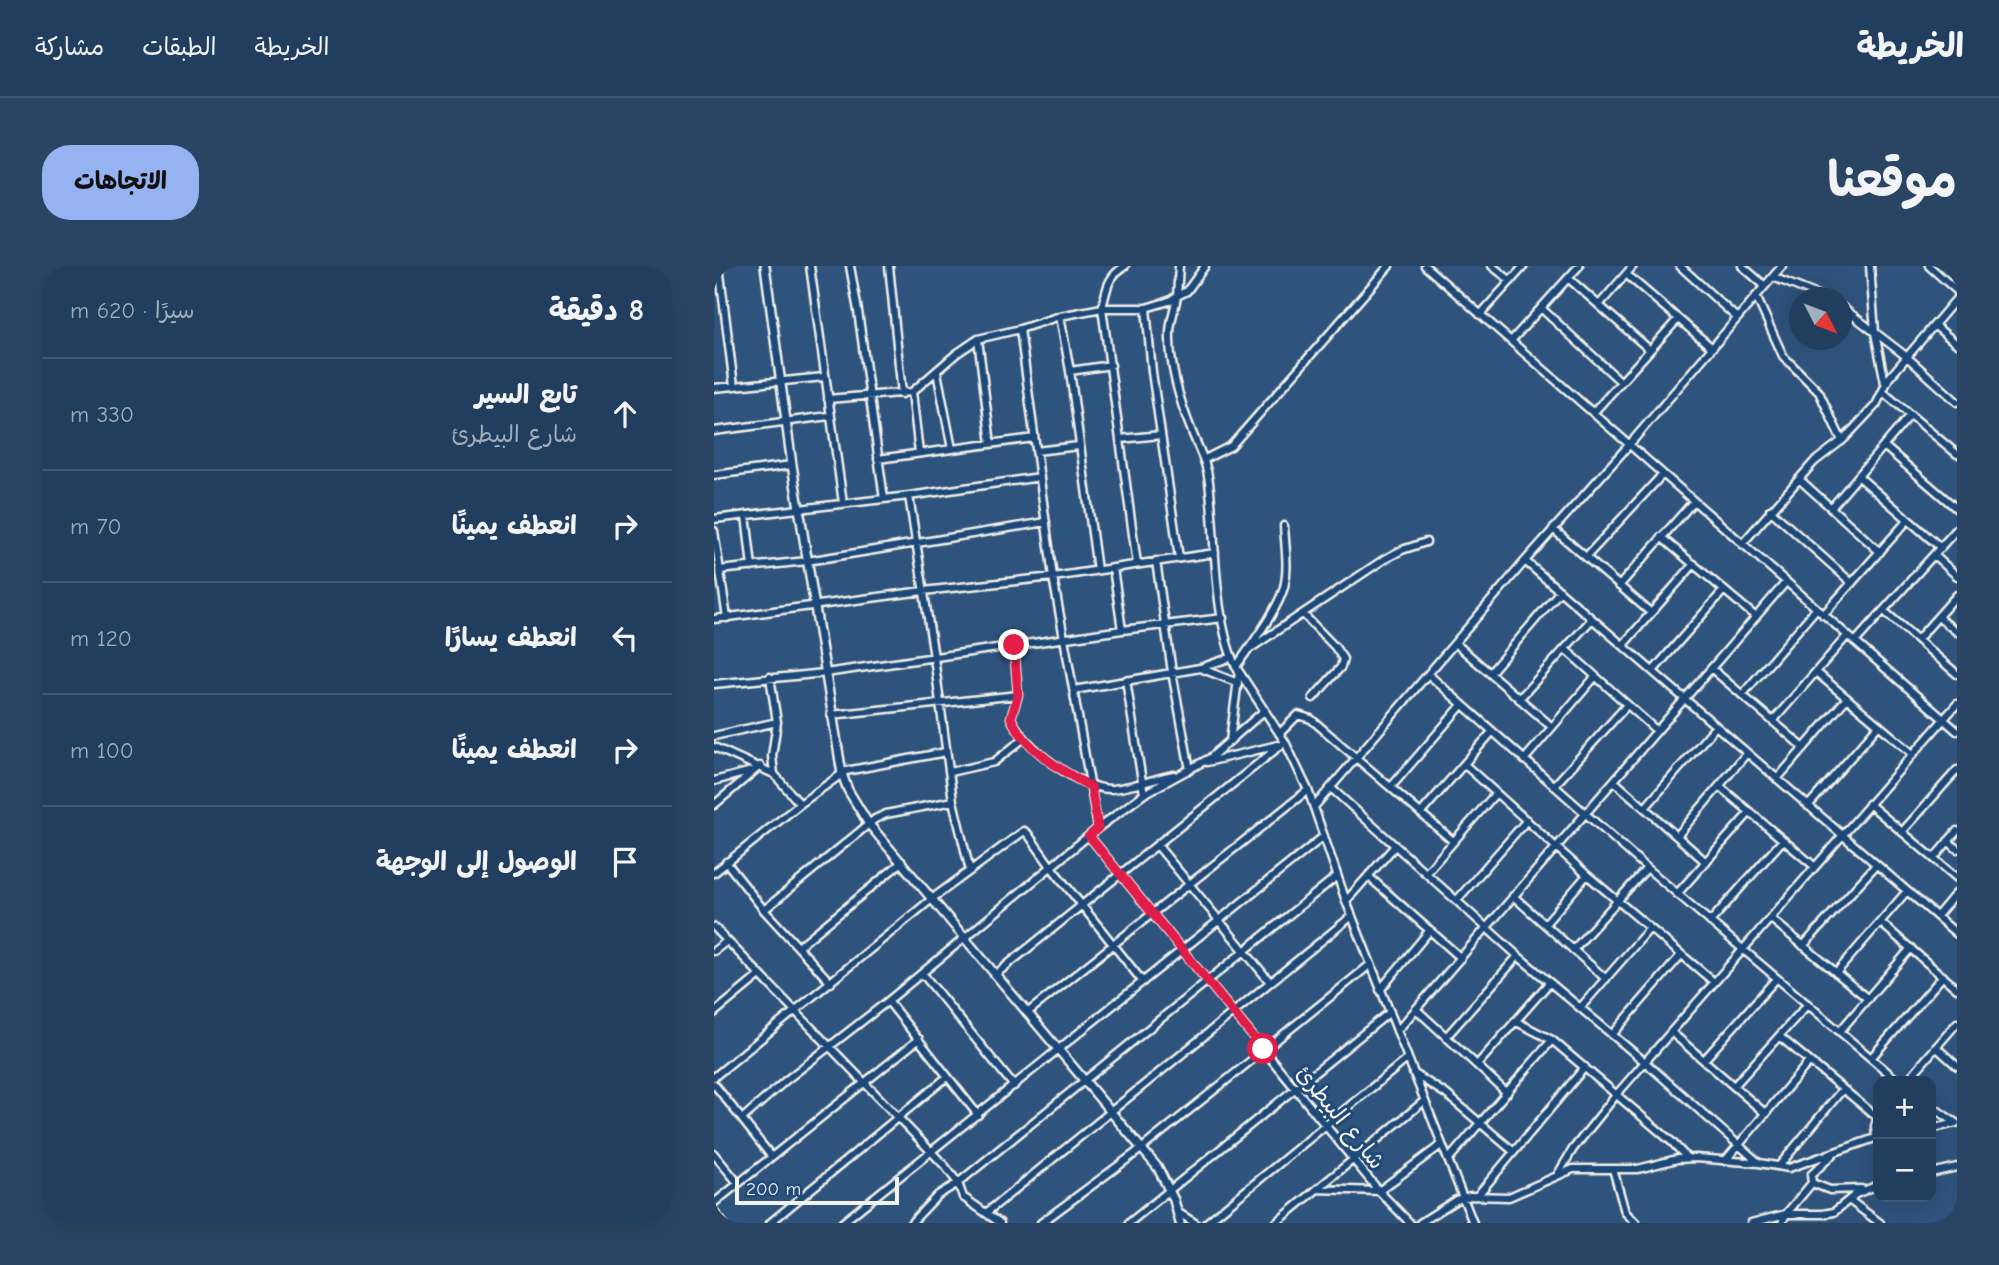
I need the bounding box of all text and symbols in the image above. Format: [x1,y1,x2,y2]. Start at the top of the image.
text: الخريطة [1857,27,1964,65]
text: مشاركة [35,33,104,61]
text: الطبقات [142,33,217,61]
text: الخريطة [255,33,329,61]
button: الاتجاهات [42,145,199,220]
text: موقعنا [1827,152,1957,208]
north arrow [1789,287,1852,350]
text: 8 دقيقة [549,293,644,328]
text: سيرًا · 620 m [70,297,195,324]
text: تابع السير [475,380,577,410]
icon: ahead [606,395,644,433]
text: 330 m [70,401,134,428]
text: شارع البيطرئ [452,421,577,448]
icon: right [606,507,644,545]
text: انعطف يمينًا [452,511,577,541]
text: 70 m [70,513,122,540]
icon: left [606,619,644,657]
text: انعطف يسارًا [445,623,577,653]
text: 120 m [70,625,132,652]
route end [998,629,1029,660]
icon: right [606,731,644,769]
text: انعطف يمينًا [452,735,577,765]
text: 100 m [70,737,134,764]
icon: arrive [606,843,644,881]
text: الوصول إلى الوجهة [376,847,577,877]
route start [1247,1033,1278,1064]
street label: شارع البيطرئ [1289,1060,1391,1176]
map controls [1873,1076,1936,1202]
button: + [1873,1076,1936,1139]
button: − [1873,1139,1936,1202]
scale bar [735,1174,900,1206]
text: 200 m [746,1178,801,1200]

